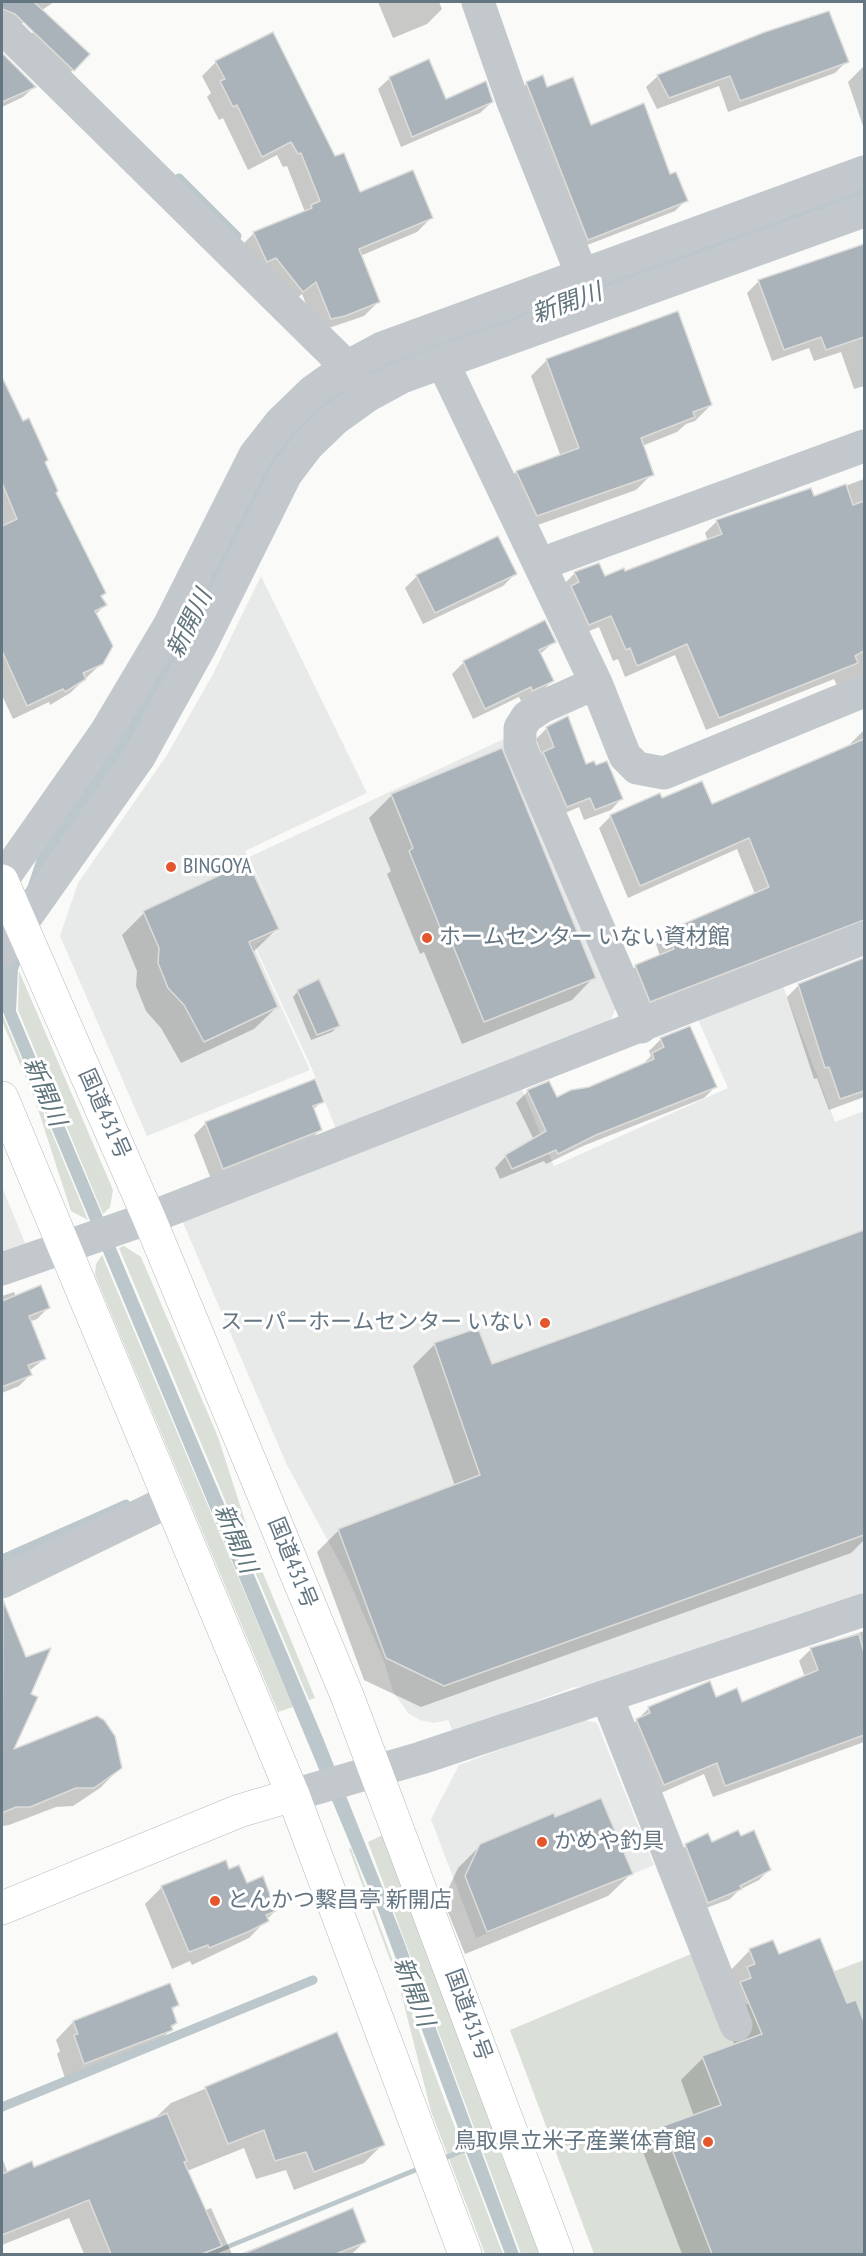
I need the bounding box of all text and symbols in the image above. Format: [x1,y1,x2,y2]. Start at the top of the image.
water label: 新開川 [528,278,606,330]
water label: 新開川 [161,585,219,663]
place label: BINGOYA [183,854,252,880]
marker: BINGOYA [164,860,178,874]
place label: ホームセンター いない資材館 [439,925,730,951]
marker: ホームセンター いない資材館 [420,931,434,945]
water label: 新開川 [17,1053,71,1131]
street label: 国道431号 [72,1065,136,1163]
place label: スーパーホームセンター いない [220,1310,533,1336]
marker: スーパーホームセンター いない [538,1316,552,1330]
water label: 新開川 [208,1500,262,1578]
street label: 国道431号 [262,1514,322,1612]
place label: かめや釣具 [554,1829,664,1855]
marker: かめや釣具 [535,1835,549,1849]
place label: とんかつ繫昌亭 新開店 [227,1888,452,1914]
marker: とんかつ繫昌亭 新開店 [208,1894,222,1908]
water label: 新開川 [387,1953,439,2031]
street label: 国道431号 [439,1966,497,2064]
place label: 鳥取県立米子産業体育館 [454,2129,696,2155]
marker: 鳥取県立米子産業体育館 [701,2135,715,2149]

